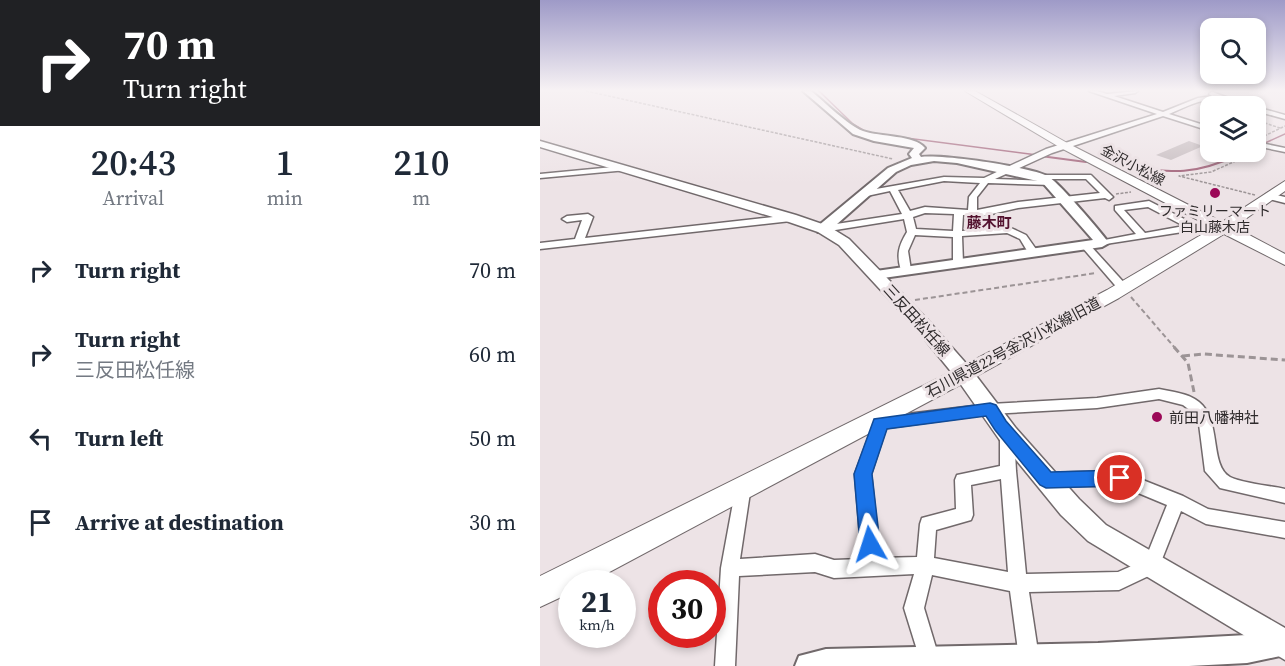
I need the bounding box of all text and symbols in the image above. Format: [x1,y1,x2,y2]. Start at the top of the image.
text: 70 m [123,15,216,73]
map controls [1200,18,1266,162]
button: search [1200,18,1266,84]
icon: right [24,24,102,102]
text: Turn right [123,70,247,107]
button: layers [1200,96,1266,162]
text: 20:43 [91,138,176,187]
text: 1 [275,138,294,187]
text: 210 [393,138,449,187]
street label: 金沢小松線 [1097,140,1169,190]
text: Arrival [102,184,164,212]
text: min [267,184,303,212]
text: m [412,184,430,212]
marker: ファミリーマート 白山藤木店 [1208,186,1222,200]
place label: ファミリーマート 白山藤木店 [1159,201,1271,237]
district label: 藤木町 [966,212,1012,233]
icon: right [24,254,57,287]
text: Turn right [75,255,180,285]
text: 70 m [469,255,516,285]
street label: 三反田松任線 [879,280,955,360]
street label: 石川県道22号金沢小松線旧道 [922,292,1104,402]
text: Turn right [75,324,180,354]
icon: right [24,338,57,371]
text: 60 m [469,339,516,369]
text: 三反田松任線 [75,356,195,384]
place label: 前田八幡神社 [1169,407,1259,428]
marker: 前田八幡神社 [1150,410,1164,424]
icon: left [24,422,57,455]
text: Turn left [75,423,163,453]
text: 50 m [469,423,516,453]
pin [1094,452,1145,503]
icon: arrive [1103,461,1136,494]
icon: arrive [24,506,57,539]
text: Arrive at destination [75,507,284,537]
text: 30 m [469,507,516,537]
position arrow [838,512,902,576]
speed limit sign: 30 [648,570,726,648]
text: 21 [581,581,613,622]
text: km/h [579,614,615,635]

